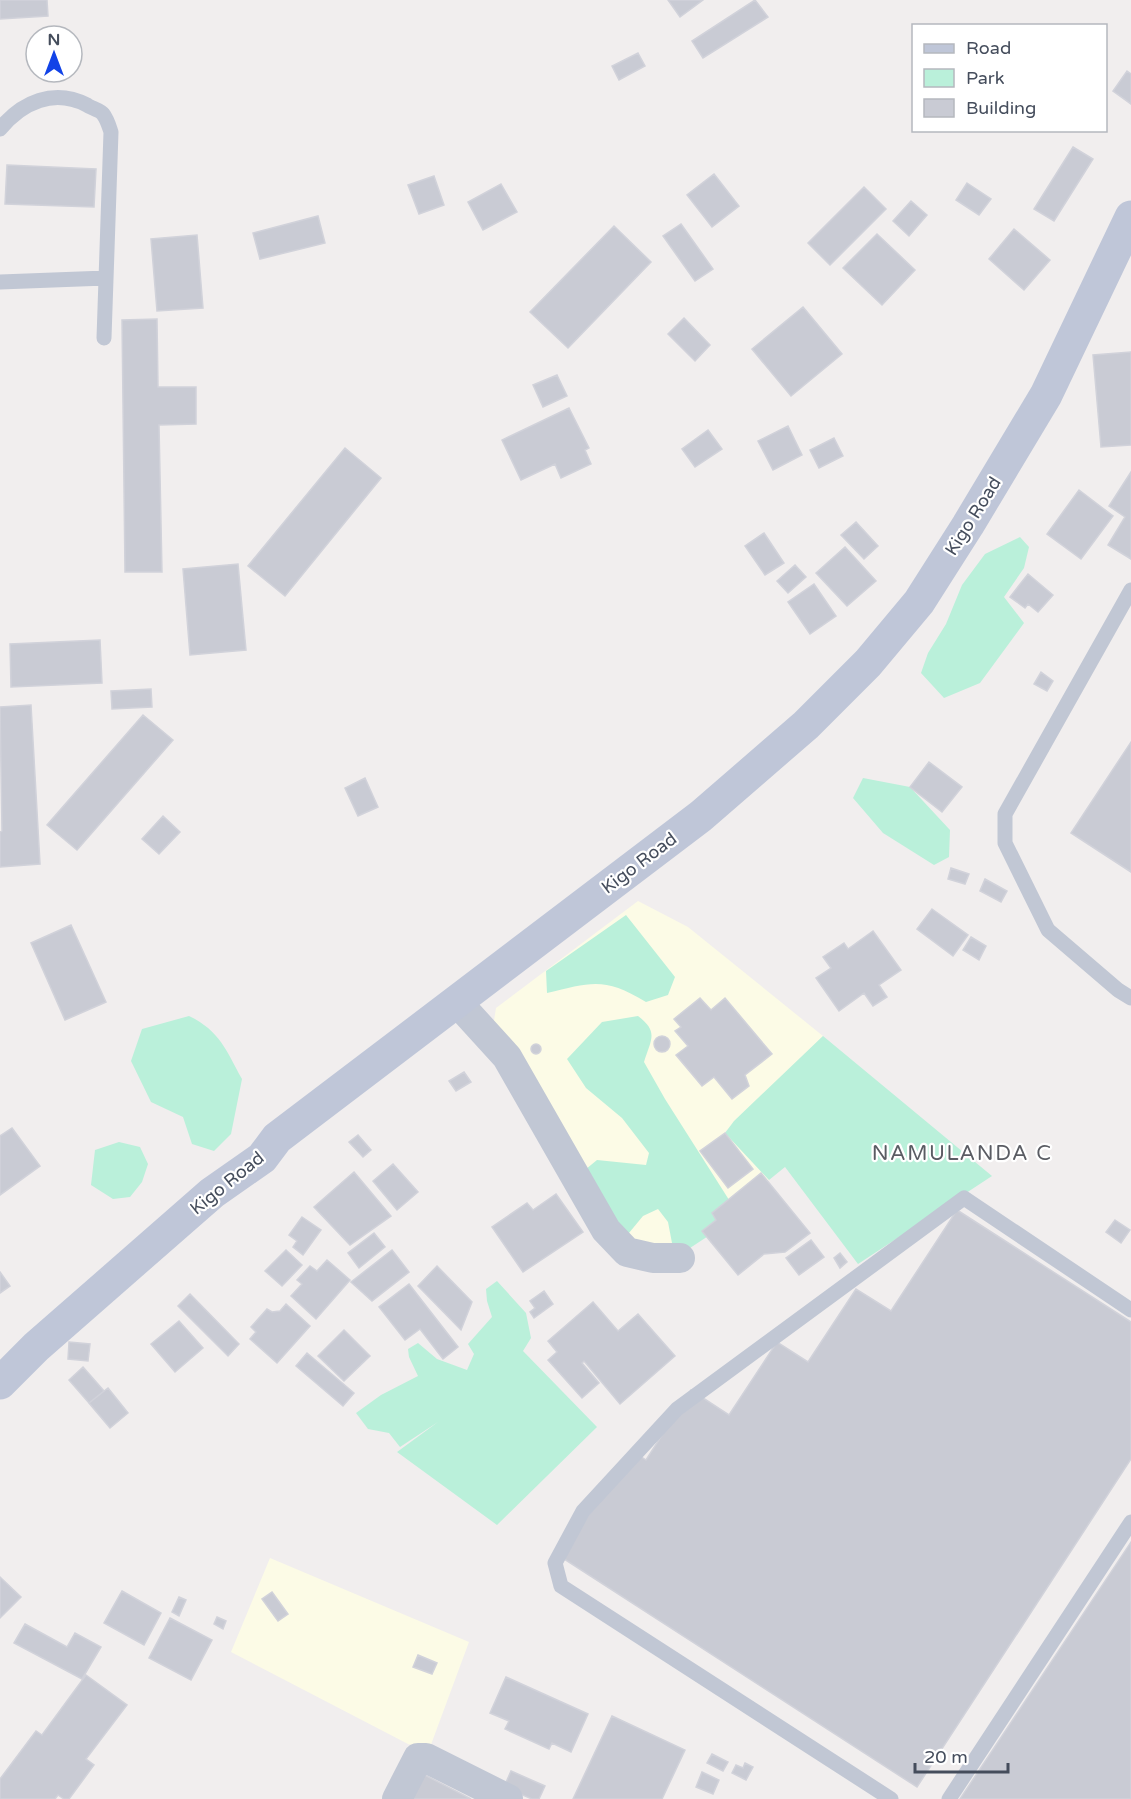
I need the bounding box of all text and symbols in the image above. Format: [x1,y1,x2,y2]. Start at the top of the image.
north arrow [24,24,84,84]
legend [912,24,1107,132]
text: N [48,30,60,50]
text: Road [966,37,1011,59]
text: Park [966,67,1005,89]
text: Building [966,97,1036,119]
street label: Kigo Road [940,473,1006,559]
street label: Kigo Road [597,828,681,898]
district label: NAMULANDA C [872,1141,1052,1166]
street label: Kigo Road [186,1147,268,1219]
scale bar [915,1736,1008,1774]
text: 20 m [924,1746,968,1768]

